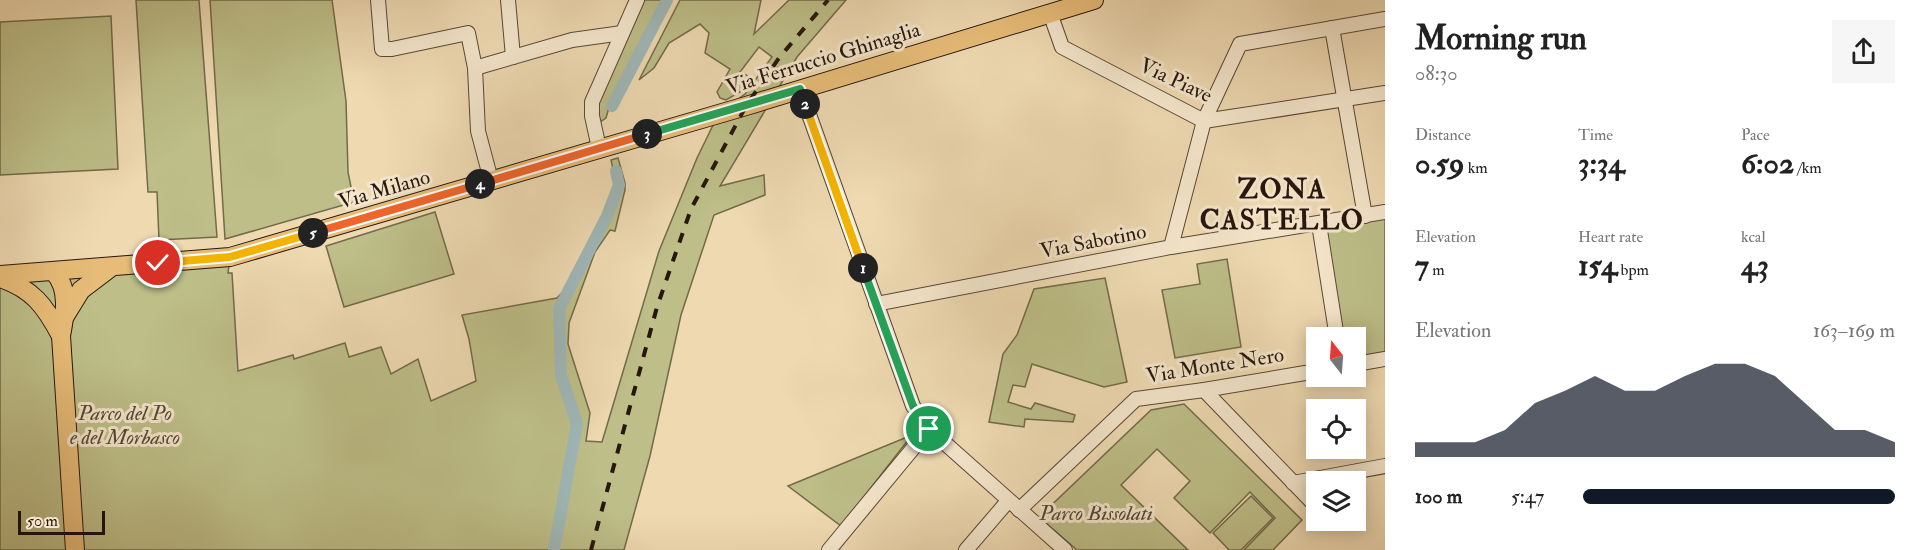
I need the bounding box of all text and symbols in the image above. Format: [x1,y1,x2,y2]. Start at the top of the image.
street label: Via Ferruccio Ghinaglia [723,16,924,101]
text: Morning run [1415,18,1587,59]
button: share [1832,20,1895,83]
street label: Via Piave [1135,52,1217,109]
text: 08:30 [1415,61,1458,86]
pin: 2 [790,89,820,119]
text: 2 [801,94,809,114]
pin: 3 [632,119,662,149]
text: 3 [644,124,650,144]
text: Distance [1415,125,1471,145]
text: Time [1578,125,1613,145]
text: Pace [1741,125,1770,145]
text: 0.59 [1415,145,1464,182]
text: 3:34 [1578,145,1625,182]
text: 6:02 [1741,145,1794,182]
text: km [1464,158,1488,178]
text: /km [1794,158,1822,178]
street label: Via Milano [335,164,433,215]
pin: 4 [465,169,495,199]
district label: ZONA CASTELLO [1200,173,1364,237]
text: 4 [476,174,484,194]
pin: 5 [298,218,328,248]
street label: Via Sabotino [1038,218,1148,265]
text: 5 [309,223,317,243]
text: Elevation [1415,227,1476,247]
text: Heart rate [1578,227,1643,247]
text: kcal [1741,227,1766,247]
pin [132,237,183,288]
icon: check [141,246,174,279]
text: 7 [1415,247,1429,284]
text: 154 [1578,247,1617,284]
text: 43 [1741,247,1769,284]
pin: 1 [848,253,878,283]
text: 1 [860,258,866,278]
text: m [1429,260,1445,280]
text: bpm [1617,260,1649,280]
text: Elevation [1415,318,1491,343]
text: 163–169 m [1813,318,1895,343]
north arrow [1306,327,1366,387]
map controls [1306,327,1366,531]
street label: Via Monte Nero [1144,341,1286,390]
button: locate [1306,399,1366,459]
park label: Parco del Po e del Morbasco [70,400,180,451]
pin [903,403,954,454]
icon: arrive [912,412,945,445]
button: layers [1306,471,1366,531]
text: 100 m [1415,484,1462,509]
text: 5:47 [1511,484,1544,509]
park label: Parco Bissolati [1038,500,1153,527]
scale bar [18,508,105,536]
text: 50 m [27,511,58,531]

